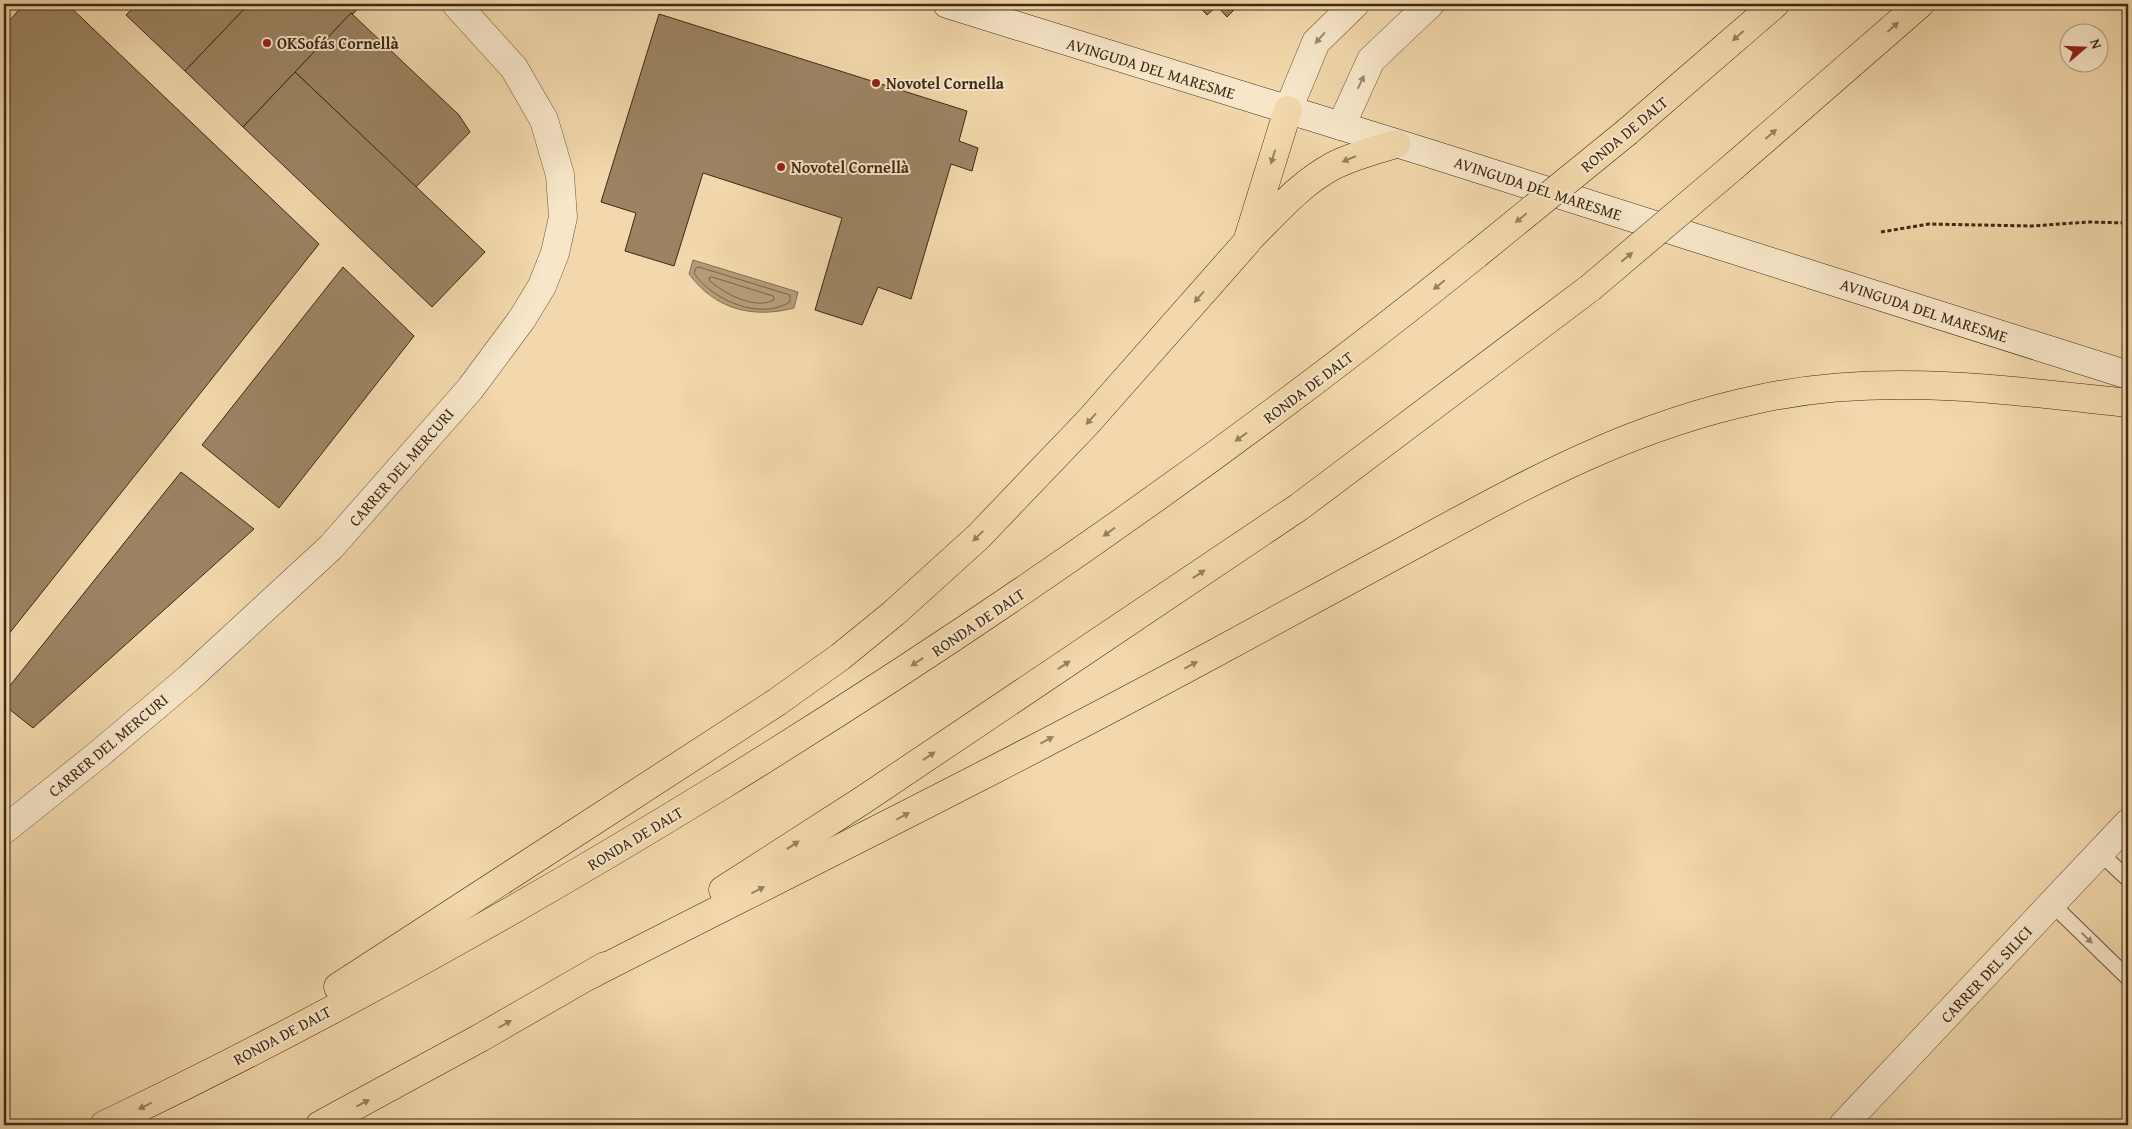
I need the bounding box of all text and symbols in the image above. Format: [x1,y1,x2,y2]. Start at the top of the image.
one-way arrow [1887,22,1900,33]
north arrow [2060,22,2110,72]
one-way arrow [1732,30,1744,41]
place label: OKSofás Cornellà [277,31,399,55]
street label: AVINGUDA DEL MARESME [1064,31,1238,105]
one-way arrow [1315,32,1326,45]
text: N [2085,36,2107,52]
marker: OKSofás Cornellà [261,37,273,49]
place label: Novotel Cornella [886,71,1005,95]
one-way arrow [1358,75,1366,89]
marker: Novotel Cornella [870,77,882,89]
street label: RONDA DE DALT [1575,90,1673,178]
one-way arrow [1765,129,1778,140]
one-way arrow [1269,149,1277,164]
street label: AVINGUDA DEL MARESME [1451,150,1625,226]
place label: Novotel Cornellà [791,155,910,179]
one-way arrow [1342,155,1356,163]
marker: Novotel Cornellà [775,161,787,173]
one-way arrow [1515,213,1528,224]
one-way arrow [1620,251,1633,262]
street label: AVINGUDA DEL MARESME [1837,272,2011,348]
one-way arrow [1433,279,1446,290]
one-way arrow [1193,291,1204,304]
street label: RONDA DE DALT [1258,345,1358,429]
street label: CARRER DEL MERCURI [343,402,459,532]
one-way arrow [1085,412,1097,424]
one-way arrow [1234,432,1248,442]
one-way arrow [1102,527,1116,537]
one-way arrow [973,530,985,542]
one-way arrow [1192,570,1206,579]
street label: RONDA DE DALT [927,582,1029,662]
one-way arrow [910,658,923,667]
one-way arrow [1057,660,1071,670]
one-way arrow [1184,661,1199,669]
street label: CARRER DEL MERCURI [43,688,173,802]
one-way arrow [1041,736,1054,745]
one-way arrow [923,751,936,761]
street label: RONDA DE DALT [583,800,687,876]
one-way arrow [896,812,911,820]
one-way arrow [787,840,800,850]
one-way arrow [751,885,766,894]
street label: CARRER DEL SILICI [1934,920,2038,1028]
one-way arrow [2080,932,2092,944]
street label: RONDA DE DALT [229,999,335,1071]
one-way arrow [498,1020,512,1028]
one-way arrow [356,1098,370,1107]
one-way arrow [138,1102,152,1110]

